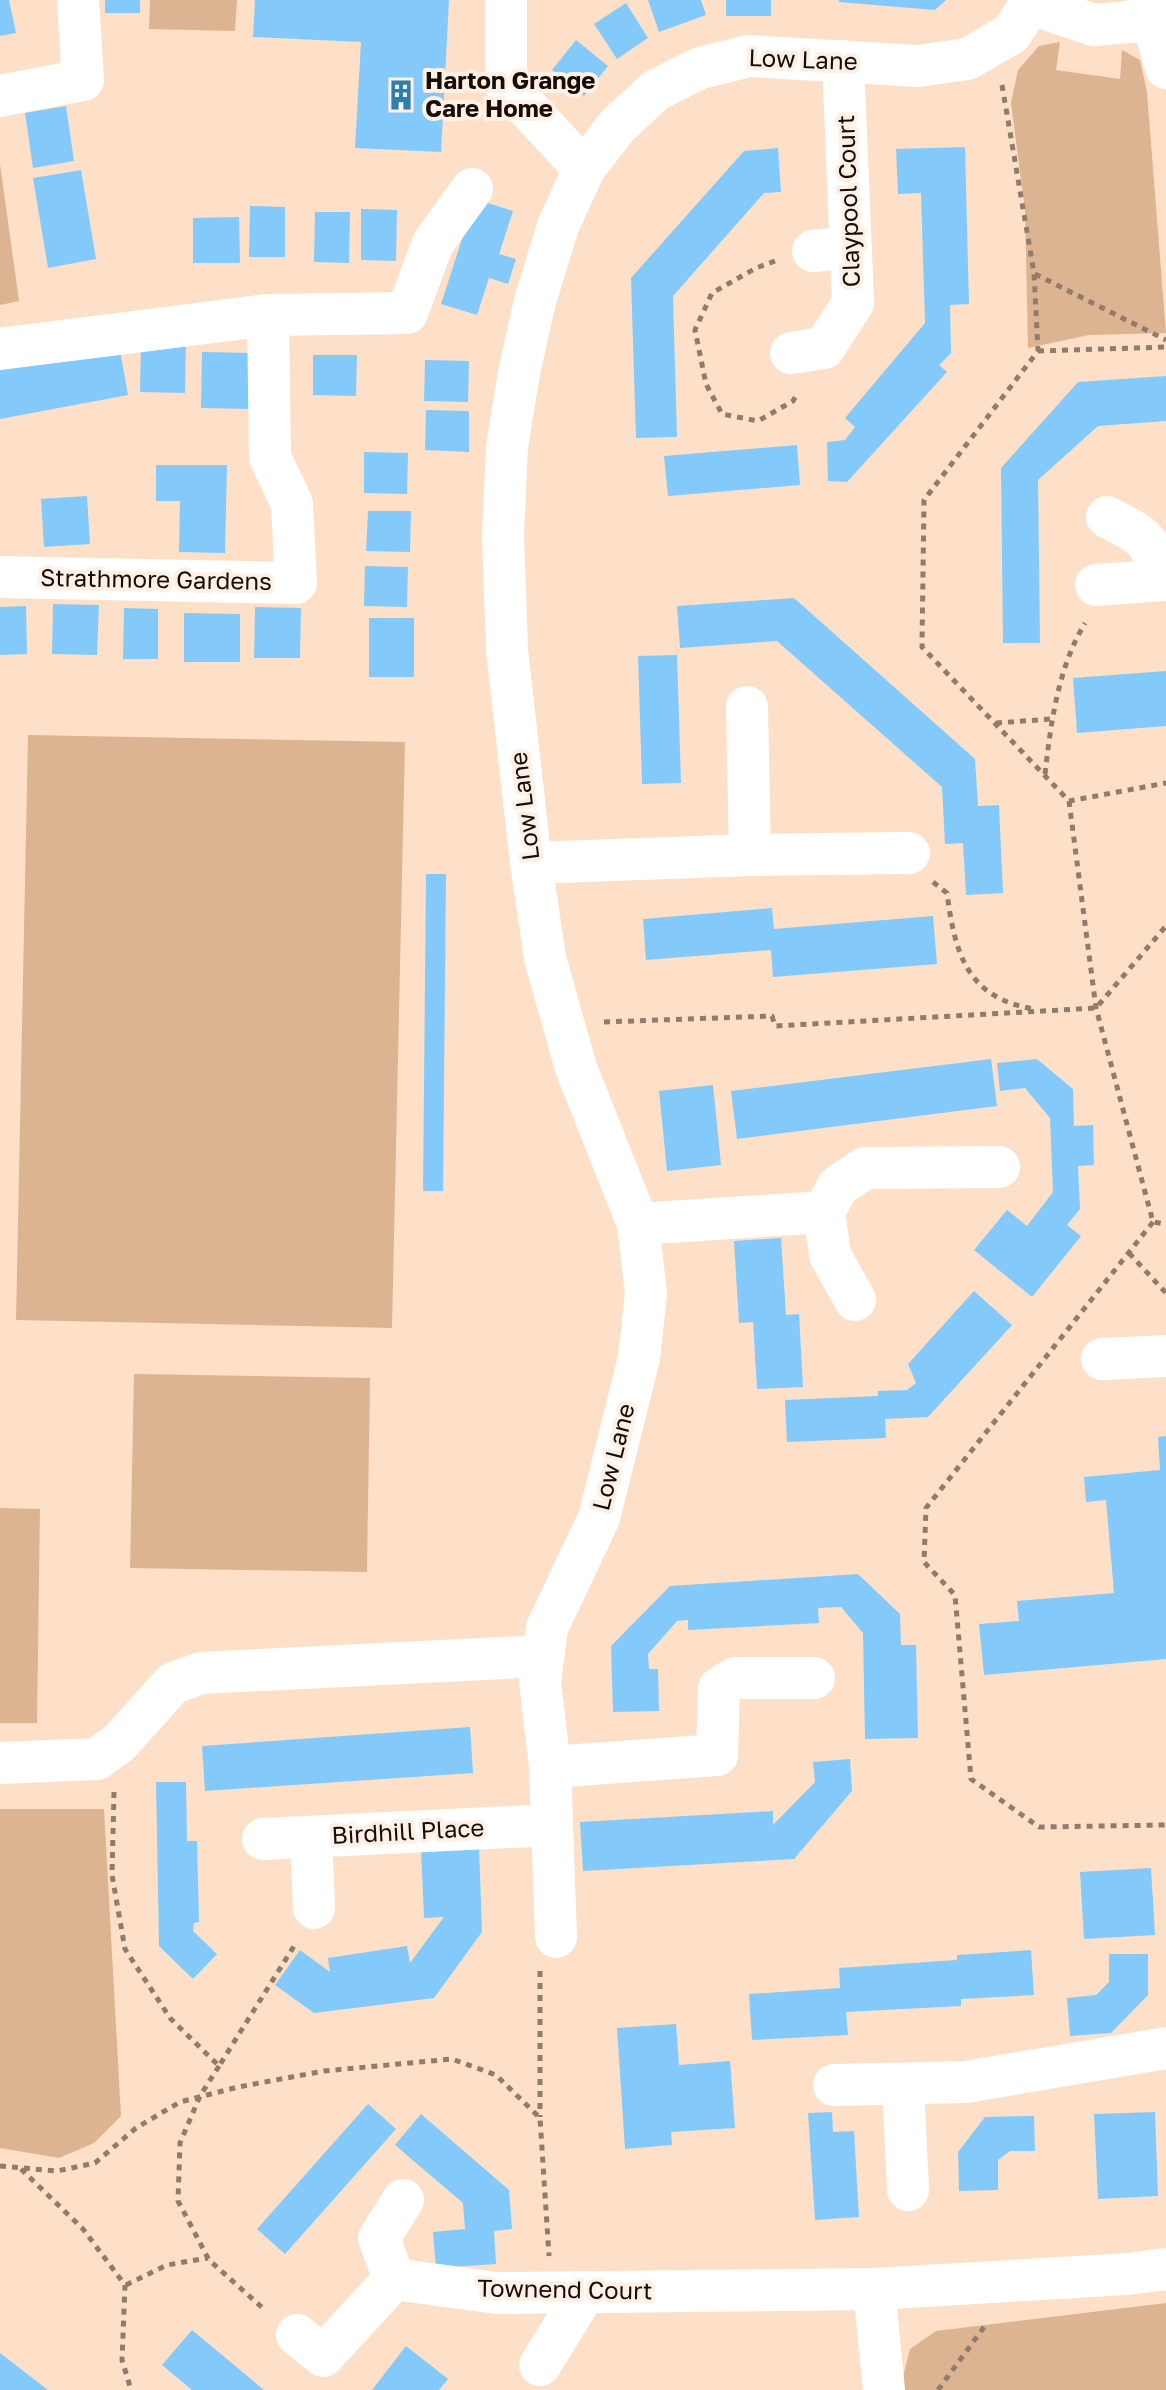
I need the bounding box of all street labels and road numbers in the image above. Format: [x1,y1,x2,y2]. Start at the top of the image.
street label: Low Lane [748,42,858,75]
street label: Claypool Court [830,114,865,288]
street label: Strathmore Gardens [40,562,272,595]
street label: Low Lane [502,750,545,862]
street label: Low Lane [585,1400,640,1513]
street label: Birdhill Place [331,1812,485,1849]
street label: Townend Court [477,2272,653,2305]

